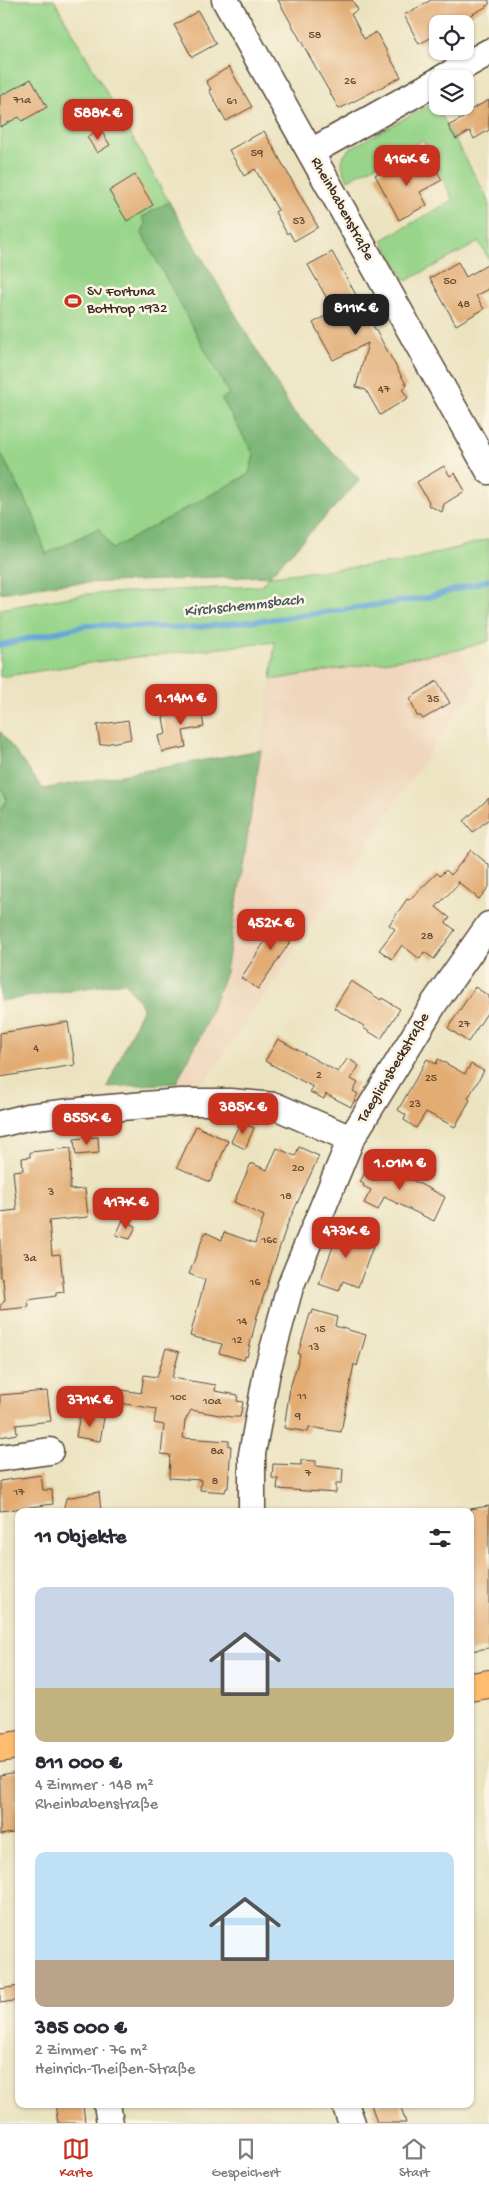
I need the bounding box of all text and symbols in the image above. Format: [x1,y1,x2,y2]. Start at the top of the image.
map controls [429,15,474,115]
button: locate [429,15,474,60]
house number: 58 [309,29,322,43]
button: layers [429,70,474,115]
house number: 26 [344,75,357,89]
house number: 71a [12,94,31,108]
house number: 61 [227,95,238,109]
pin: 588K € [57,98,139,141]
text: 588K € [74,105,122,124]
pin: 416K € [366,144,448,187]
house number: 59 [251,147,263,161]
text: 416K € [385,151,429,170]
street label: Rheinbabenstraße [306,154,378,264]
house number: 53 [293,215,305,229]
house number: 50 [443,275,457,289]
place label: SV Fortuna Bottrop 1932 [86,283,167,318]
sports icon: SV Fortuna Bottrop 1932 [63,291,83,311]
pin: 811K € [315,294,397,336]
house number: 48 [458,298,471,312]
text: 811K € [334,300,378,319]
house number: 47 [378,383,391,397]
water label: Kirchschemmsbach [183,591,305,623]
pin: 1.14M € [135,684,227,726]
text: 1.14M € [156,690,206,709]
house number: 35 [426,693,439,707]
pin: 452K € [230,908,312,951]
text: 452K € [248,915,294,934]
house number: 28 [421,930,434,944]
street label: Taeglichsbeckstraße [354,1009,434,1127]
house number: 27 [458,1018,471,1032]
house number: 4 [33,1042,39,1056]
house number: 2 [316,1069,322,1083]
house number: 25 [425,1072,437,1086]
pin: 385K € [202,1092,284,1135]
house number: 23 [409,1098,421,1112]
text: 385K € [219,1099,267,1118]
pin: 855K € [46,1104,128,1146]
text: 855K € [63,1110,111,1129]
pin: 1.01M € [354,1148,446,1191]
text: 1.01M € [374,1155,426,1174]
house number: 20 [292,1162,305,1176]
house number: 3 [47,1186,54,1200]
pin: 417K € [85,1188,167,1230]
house number: 18 [279,1190,292,1204]
text: 417K € [104,1194,148,1213]
pin: 473K € [305,1216,387,1259]
text: 473K € [323,1223,369,1242]
house number: 16c [260,1234,277,1248]
house number: 3a [23,1252,37,1266]
house number: 16 [249,1276,261,1290]
house number: 14 [236,1315,248,1329]
house number: 15 [313,1323,326,1337]
house number: 12 [231,1334,242,1348]
house number: 13 [307,1341,320,1355]
pin: 371K € [49,1386,131,1428]
house number: 11 [296,1390,307,1404]
house number: 10c [169,1391,187,1405]
text: 371K € [67,1392,113,1411]
house number: 10a [202,1395,221,1409]
house number: 9 [294,1410,301,1424]
house number: 8a [210,1445,224,1459]
house number: 7 [304,1467,312,1481]
house number: 8 [212,1475,219,1489]
house number: 17 [12,1486,25,1500]
icon: filters [426,1524,454,1552]
text: 11 Objekte [35,1526,126,1551]
icon: home [200,1619,290,1709]
text: 811 000 € [35,1752,122,1777]
text: 4 Zimmer · 148 m² [35,1777,154,1796]
text: Rheinbabenstraße [35,1796,158,1815]
icon: home [200,1884,290,1974]
text: 385 000 € [35,2017,127,2042]
text: 2 Zimmer · 76 m² [35,2042,148,2061]
text: Heinrich-Theißen-Straße [35,2061,195,2080]
tab: Karte [59,2135,93,2182]
tab: Gespeichert [212,2135,280,2182]
tab: Start [399,2135,430,2182]

